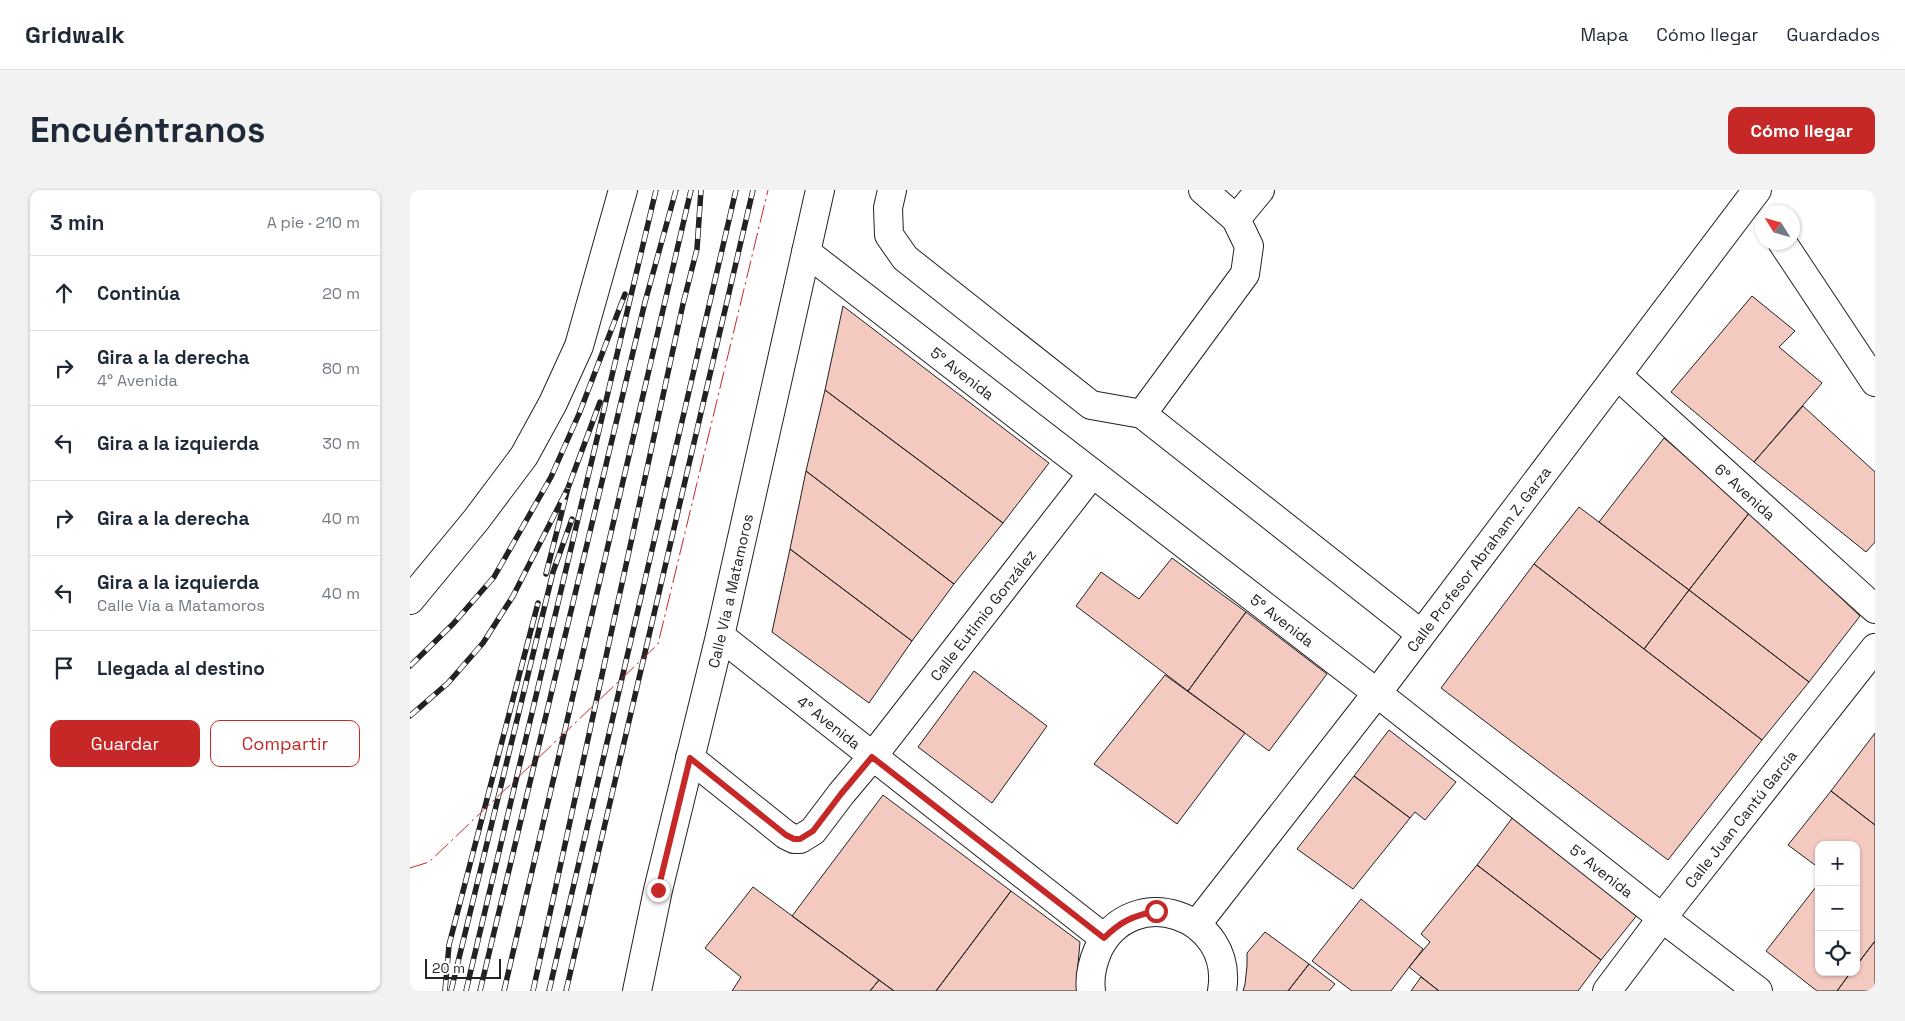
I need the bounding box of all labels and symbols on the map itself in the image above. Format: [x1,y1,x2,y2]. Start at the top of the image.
north arrow [1755,205,1800,250]
street label: 5° Avenida [927,342,999,404]
street label: 6° Avenida [1711,459,1780,524]
street label: Calle Profesor Abraham Z. Garza [1402,462,1555,655]
street label: Calle Vía a Matamoros [703,512,757,670]
street label: Calle Eutimio González [926,545,1040,684]
street label: 5° Avenida [1247,589,1318,651]
street label: 4° Avenida [794,691,865,753]
street label: Calle Juan Cantú García [1680,746,1801,891]
street label: 5° Avenida [1566,840,1638,902]
route end [647,879,670,902]
route start [1145,900,1168,923]
scale bar [425,956,501,979]

